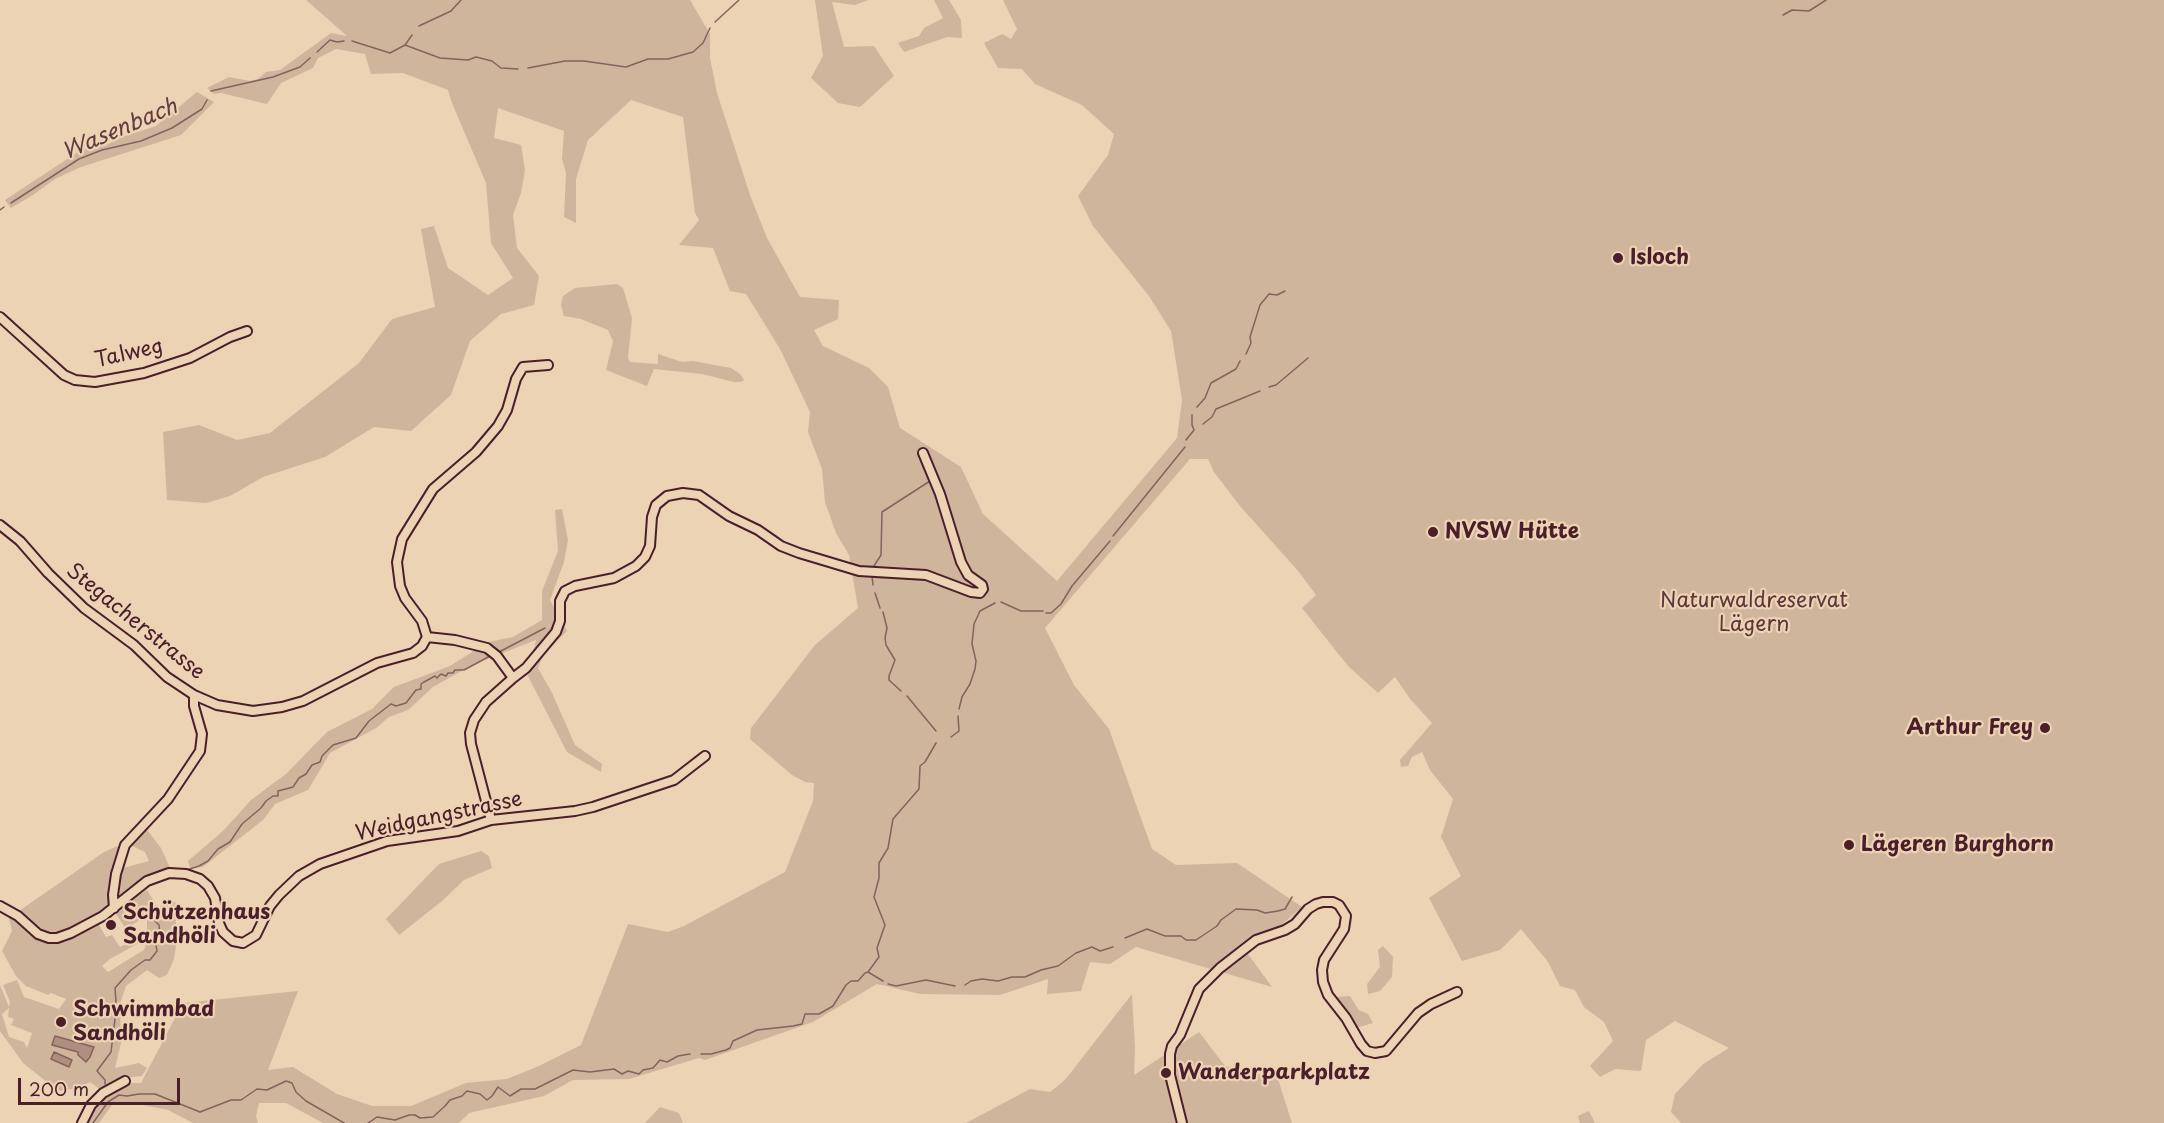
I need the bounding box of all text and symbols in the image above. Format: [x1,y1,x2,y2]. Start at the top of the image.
water label: Wasenbach [59,94,181,166]
place label: Isloch [1630,245,1689,271]
marker: Isloch [1611,251,1625,265]
street label: Talweg [92,334,166,374]
place label: NVSW Hütte [1445,519,1579,545]
marker: NVSW Hütte [1426,525,1440,539]
street label: Stegacherstrasse [61,558,209,686]
park label: Naturwaldreservat Lägern [1660,588,1848,638]
place label: Arthur Frey [1906,715,2033,741]
marker: Arthur Frey [2038,721,2052,735]
street label: Weidgangstrasse [353,787,525,847]
place label: Lägeren Burghorn [1861,832,2054,858]
marker: Lägeren Burghorn [1842,838,1856,852]
place label: Schützenhaus Sandhöli [123,900,270,950]
marker: Schützenhaus Sandhöli [104,918,118,932]
place label: Schwimmbad Sandhöli [73,997,214,1047]
marker: Schwimmbad Sandhöli [54,1015,68,1029]
place label: Wanderparkplatz [1178,1060,1370,1086]
scale bar [21,1066,183,1104]
marker: Wanderparkplatz [1159,1066,1173,1080]
text: 200 m [29,1075,89,1102]

